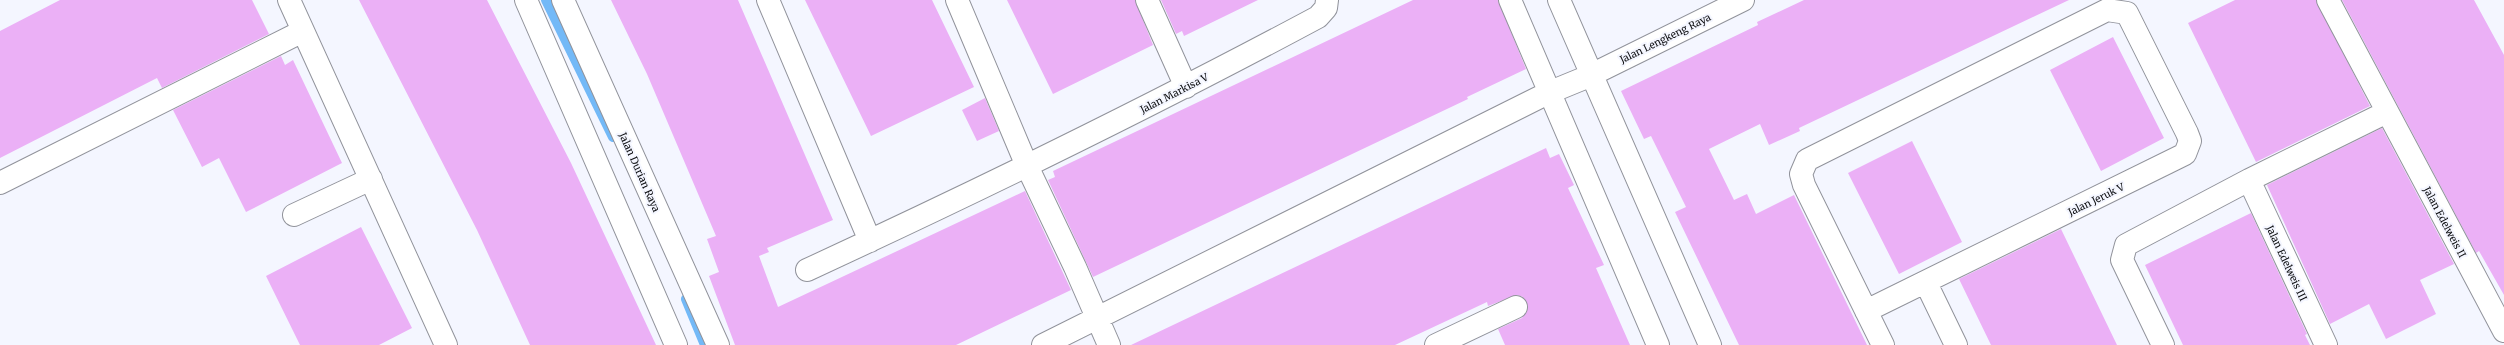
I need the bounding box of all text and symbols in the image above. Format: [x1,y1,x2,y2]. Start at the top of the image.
street label: Jalan Lengkeng Raya [1617,10,1714,67]
street label: Jalan Markisa V [1137,70,1211,117]
street label: Jalan Durian Raya [616,130,663,214]
street label: Jalan Jeruk V [2065,180,2127,219]
street label: Jalan Edelweis II [2420,184,2469,260]
street label: Jalan Edelweis III [2263,222,2310,304]

